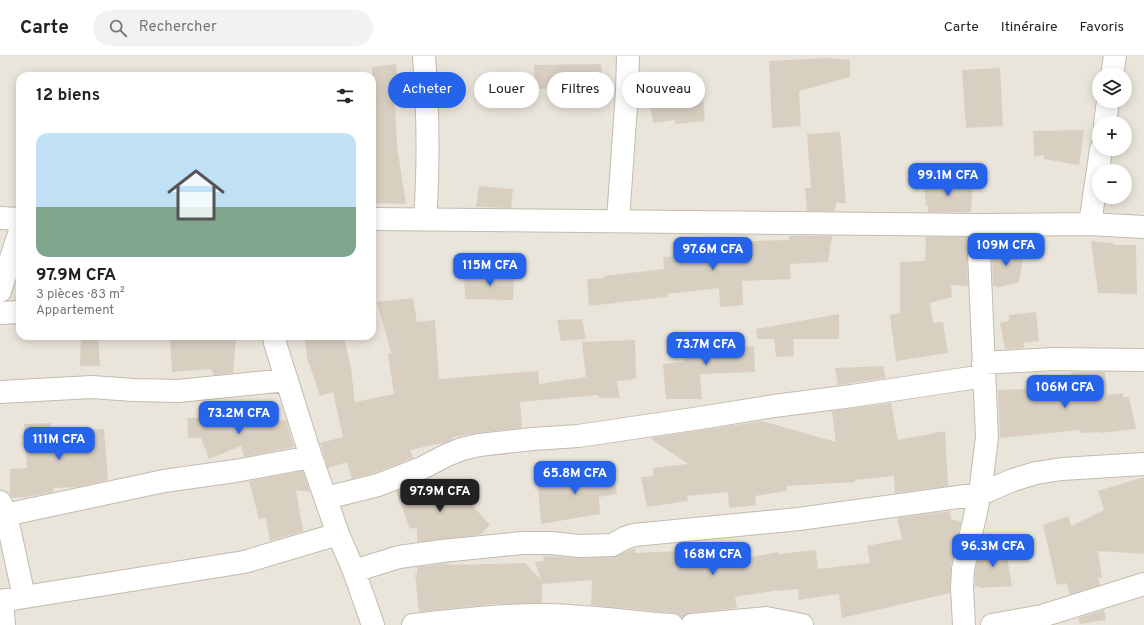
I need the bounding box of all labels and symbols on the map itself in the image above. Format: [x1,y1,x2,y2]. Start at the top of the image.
pin: 99.1M CFA [902,163,994,197]
pin: 109M CFA [965,233,1047,267]
pin: 97.6M CFA [667,237,759,271]
pin: 115M CFA [449,253,531,287]
pin: 73.7M CFA [660,332,752,366]
pin: 106M CFA [1024,375,1106,409]
pin: 73.2M CFA [193,401,285,435]
pin: 111M CFA [18,427,100,461]
pin: 65.8M CFA [529,461,621,495]
pin: 97.9M CFA [394,479,486,513]
pin: 96.3M CFA [947,534,1039,568]
pin: 168M CFA [672,542,754,576]

